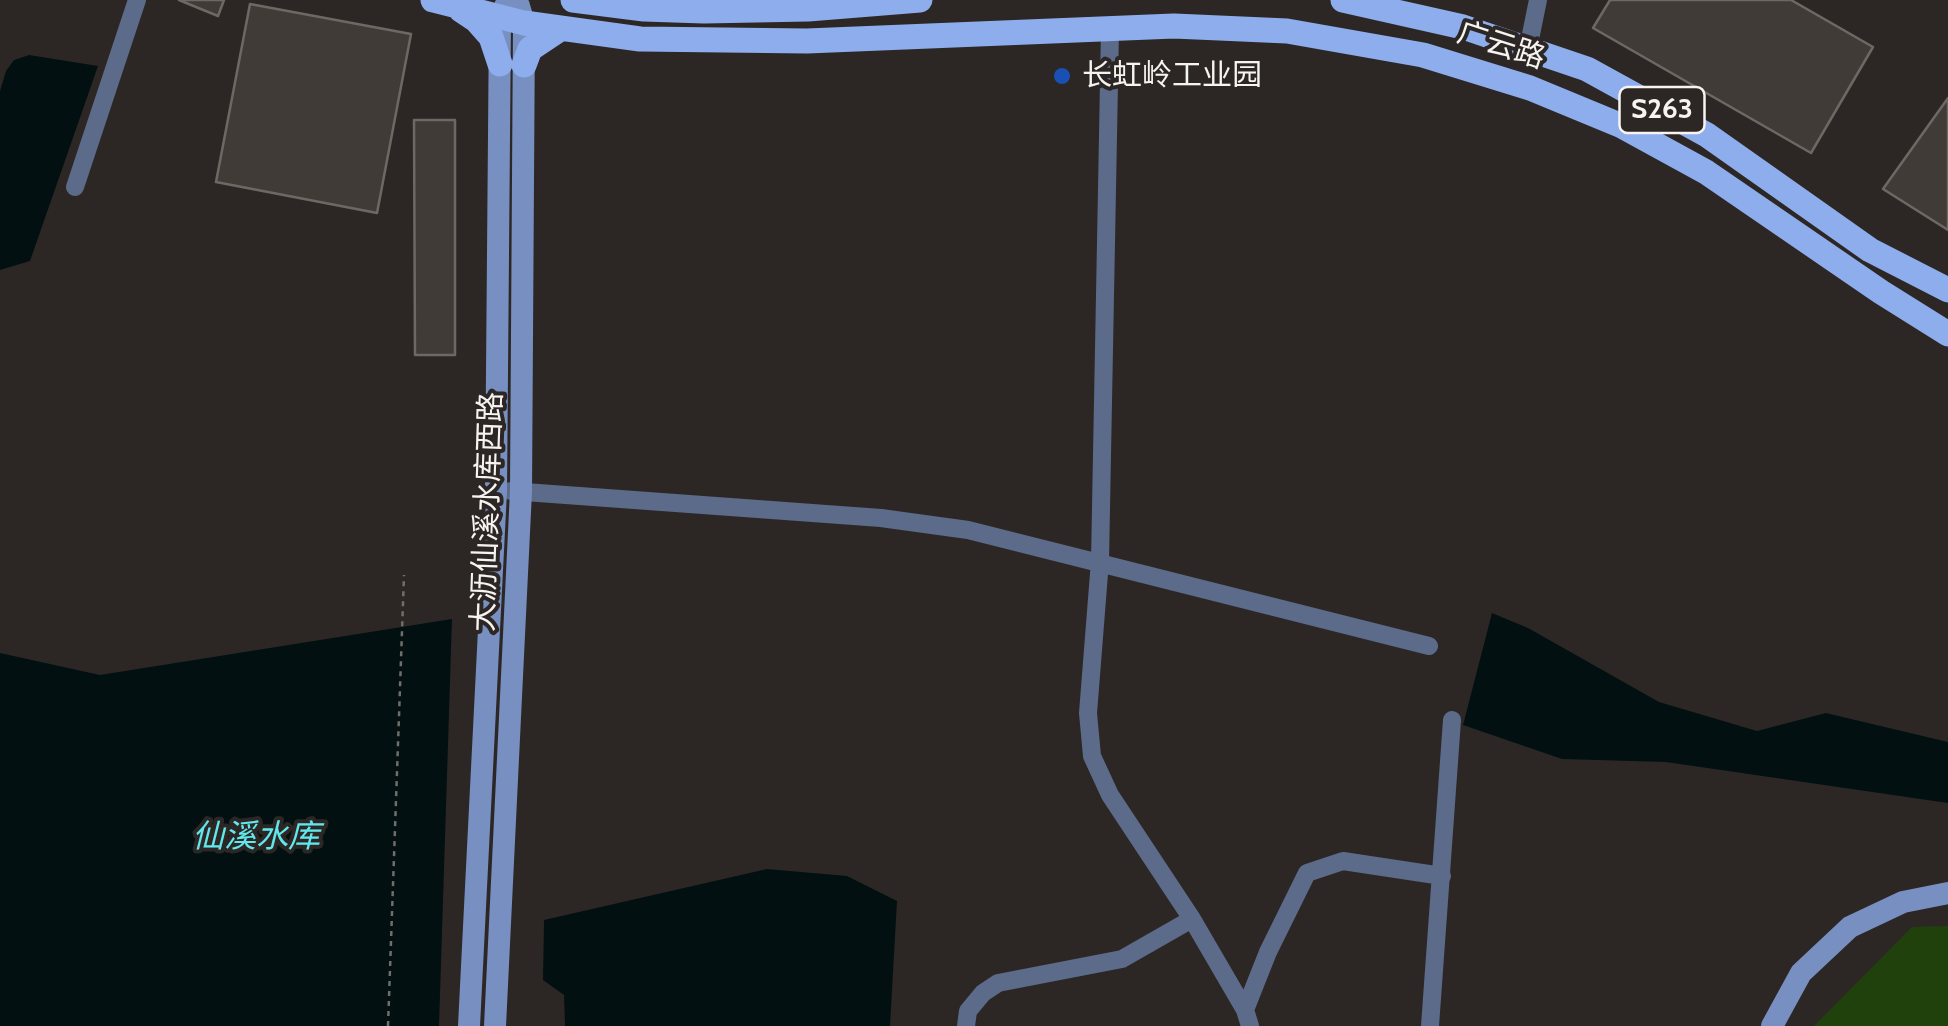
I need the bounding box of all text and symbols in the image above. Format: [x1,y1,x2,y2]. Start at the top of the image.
street label: 广云路 [1453,15,1549,77]
place label: 长虹岭工业园 [1082,58,1262,94]
marker: 长虹岭工业园 [1051,65,1073,87]
road number: S263 [1620,87,1704,133]
street label: 大沥仙溪水库西路 [466,391,510,633]
water label: 仙溪水库 [192,819,320,857]

